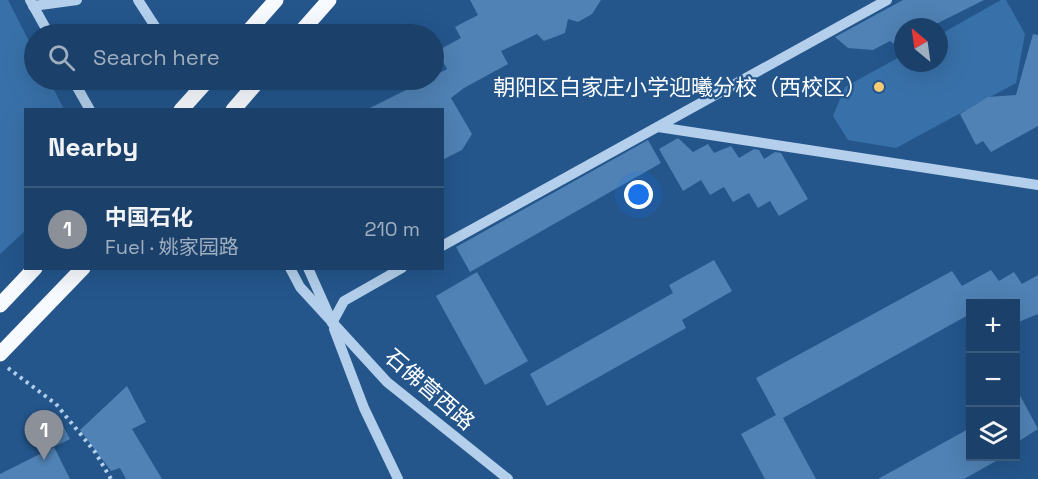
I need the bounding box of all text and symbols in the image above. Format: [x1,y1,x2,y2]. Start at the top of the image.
north arrow [894,18,948,72]
search box [24,24,444,90]
icon: search [45,41,78,74]
text: Search here [93,43,220,71]
place label: 朝阳区白家庄小学迎曦分校（西校区） [493,73,867,101]
marker: 朝阳区白家庄小学迎曦分校（西校区） [872,80,886,94]
text: Nearby [48,130,138,164]
your location [624,180,653,209]
text: 中国石化 [105,203,193,231]
text: 1 [63,216,72,242]
text: 210 m [364,216,420,242]
text: Fuel · 姚家园路 [105,234,239,260]
map controls [966,299,1020,461]
button: + [966,299,1020,353]
street label: 石佛营西路 [379,342,481,436]
button: − [966,353,1020,407]
button: layers [966,407,1020,461]
pin: 1 [24,410,63,460]

